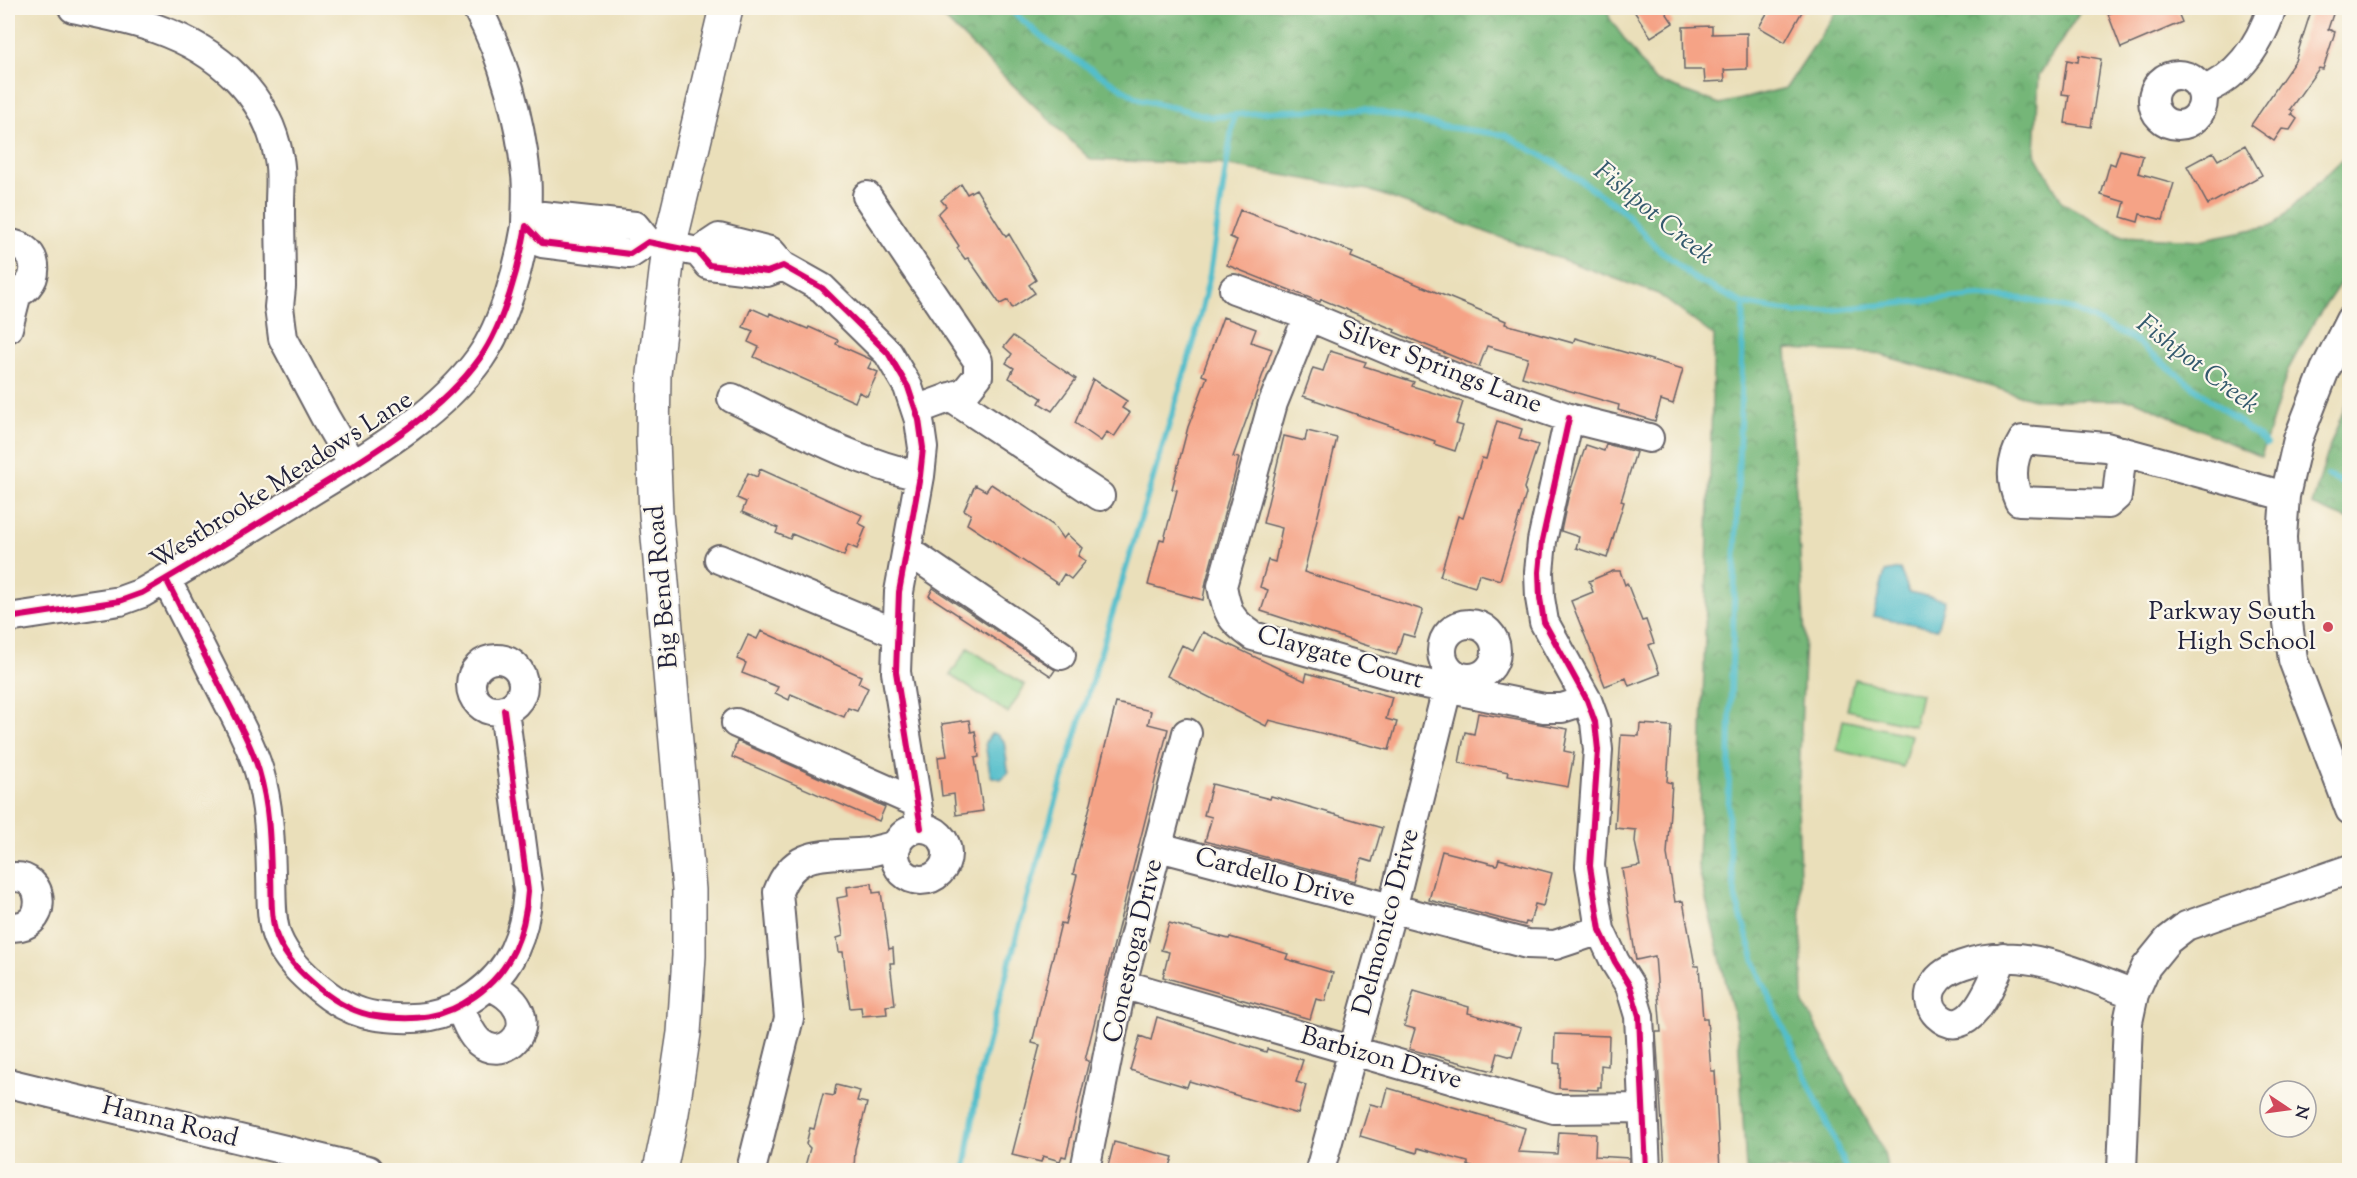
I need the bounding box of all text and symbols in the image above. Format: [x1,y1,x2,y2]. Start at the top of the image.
water label: Fishpot Creek [1584,153,1722,275]
water label: Fishpot Creek [2127,306,2267,424]
street label: Silver Springs Lane [1333,312,1547,424]
street label: Westbrooke Meadows Lane [144,382,420,580]
street label: Big Bend Road [637,503,689,670]
place label: Parkway South High School [2148,594,2316,661]
street label: Claygate Court [1253,617,1428,699]
marker: Parkway South High School [2321,620,2335,634]
street label: Delmonico Drive [1344,824,1430,1020]
street label: Cardello Drive [1191,839,1359,917]
street label: Conestoga Drive [1095,855,1173,1047]
street label: Barbizon Drive [1296,1018,1466,1100]
north arrow [2258,1079,2318,1139]
street label: Hanna Road [98,1088,242,1158]
text: N [2287,1103,2313,1121]

